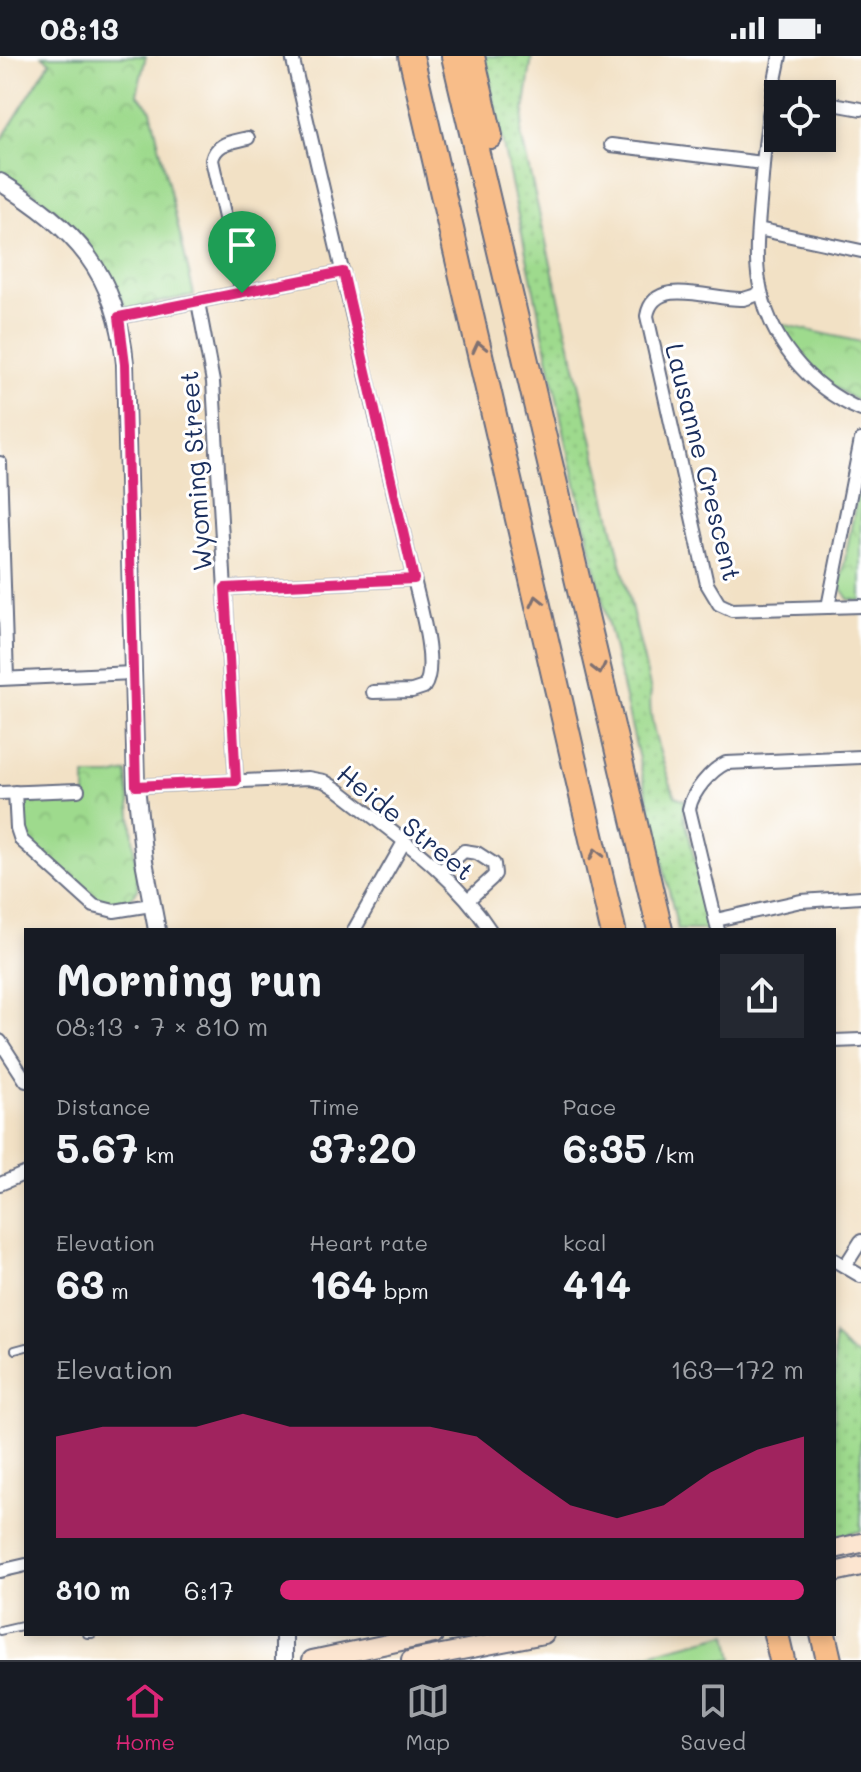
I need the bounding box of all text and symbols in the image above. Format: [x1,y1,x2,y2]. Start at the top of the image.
text: 08:13 [40,8,119,48]
map controls [764,80,836,152]
button: locate [764,80,836,152]
pin [208,211,276,293]
icon: arrive [220,223,264,267]
street label: Lausanne Crescent [658,340,750,584]
one-way arrow [471,341,488,355]
street label: Wyoming Street [171,370,219,572]
one-way arrow [530,594,547,608]
one-way arrow [590,662,607,675]
street label: Heide Street [331,756,481,888]
one-way arrow [588,848,605,861]
text: Morning run [56,950,322,1007]
button: share [720,954,804,1038]
text: 08:13 · 7 × 810 m [56,1009,268,1043]
text: Distance [56,1092,151,1121]
text: Time [309,1092,359,1121]
text: Pace [563,1092,616,1121]
text: 5.67 [56,1121,138,1173]
text: 37:20 [309,1121,416,1173]
text: 6:35 [563,1121,647,1173]
text: km [138,1140,174,1169]
text: /km [647,1140,695,1169]
text: Elevation [56,1228,155,1257]
text: Heart rate [309,1228,428,1257]
text: kcal [563,1228,607,1257]
text: 63 [56,1257,104,1309]
text: 164 [309,1257,377,1309]
text: 414 [563,1257,631,1309]
text: m [104,1276,129,1305]
text: bpm [377,1276,429,1305]
text: Elevation [56,1352,173,1386]
text: 163–172 m [671,1352,804,1386]
text: 810 m [56,1573,130,1607]
text: 6:17 [184,1573,234,1607]
tab: Home [115,1679,175,1756]
tab: Map [405,1679,450,1756]
tab: Saved [681,1679,746,1756]

